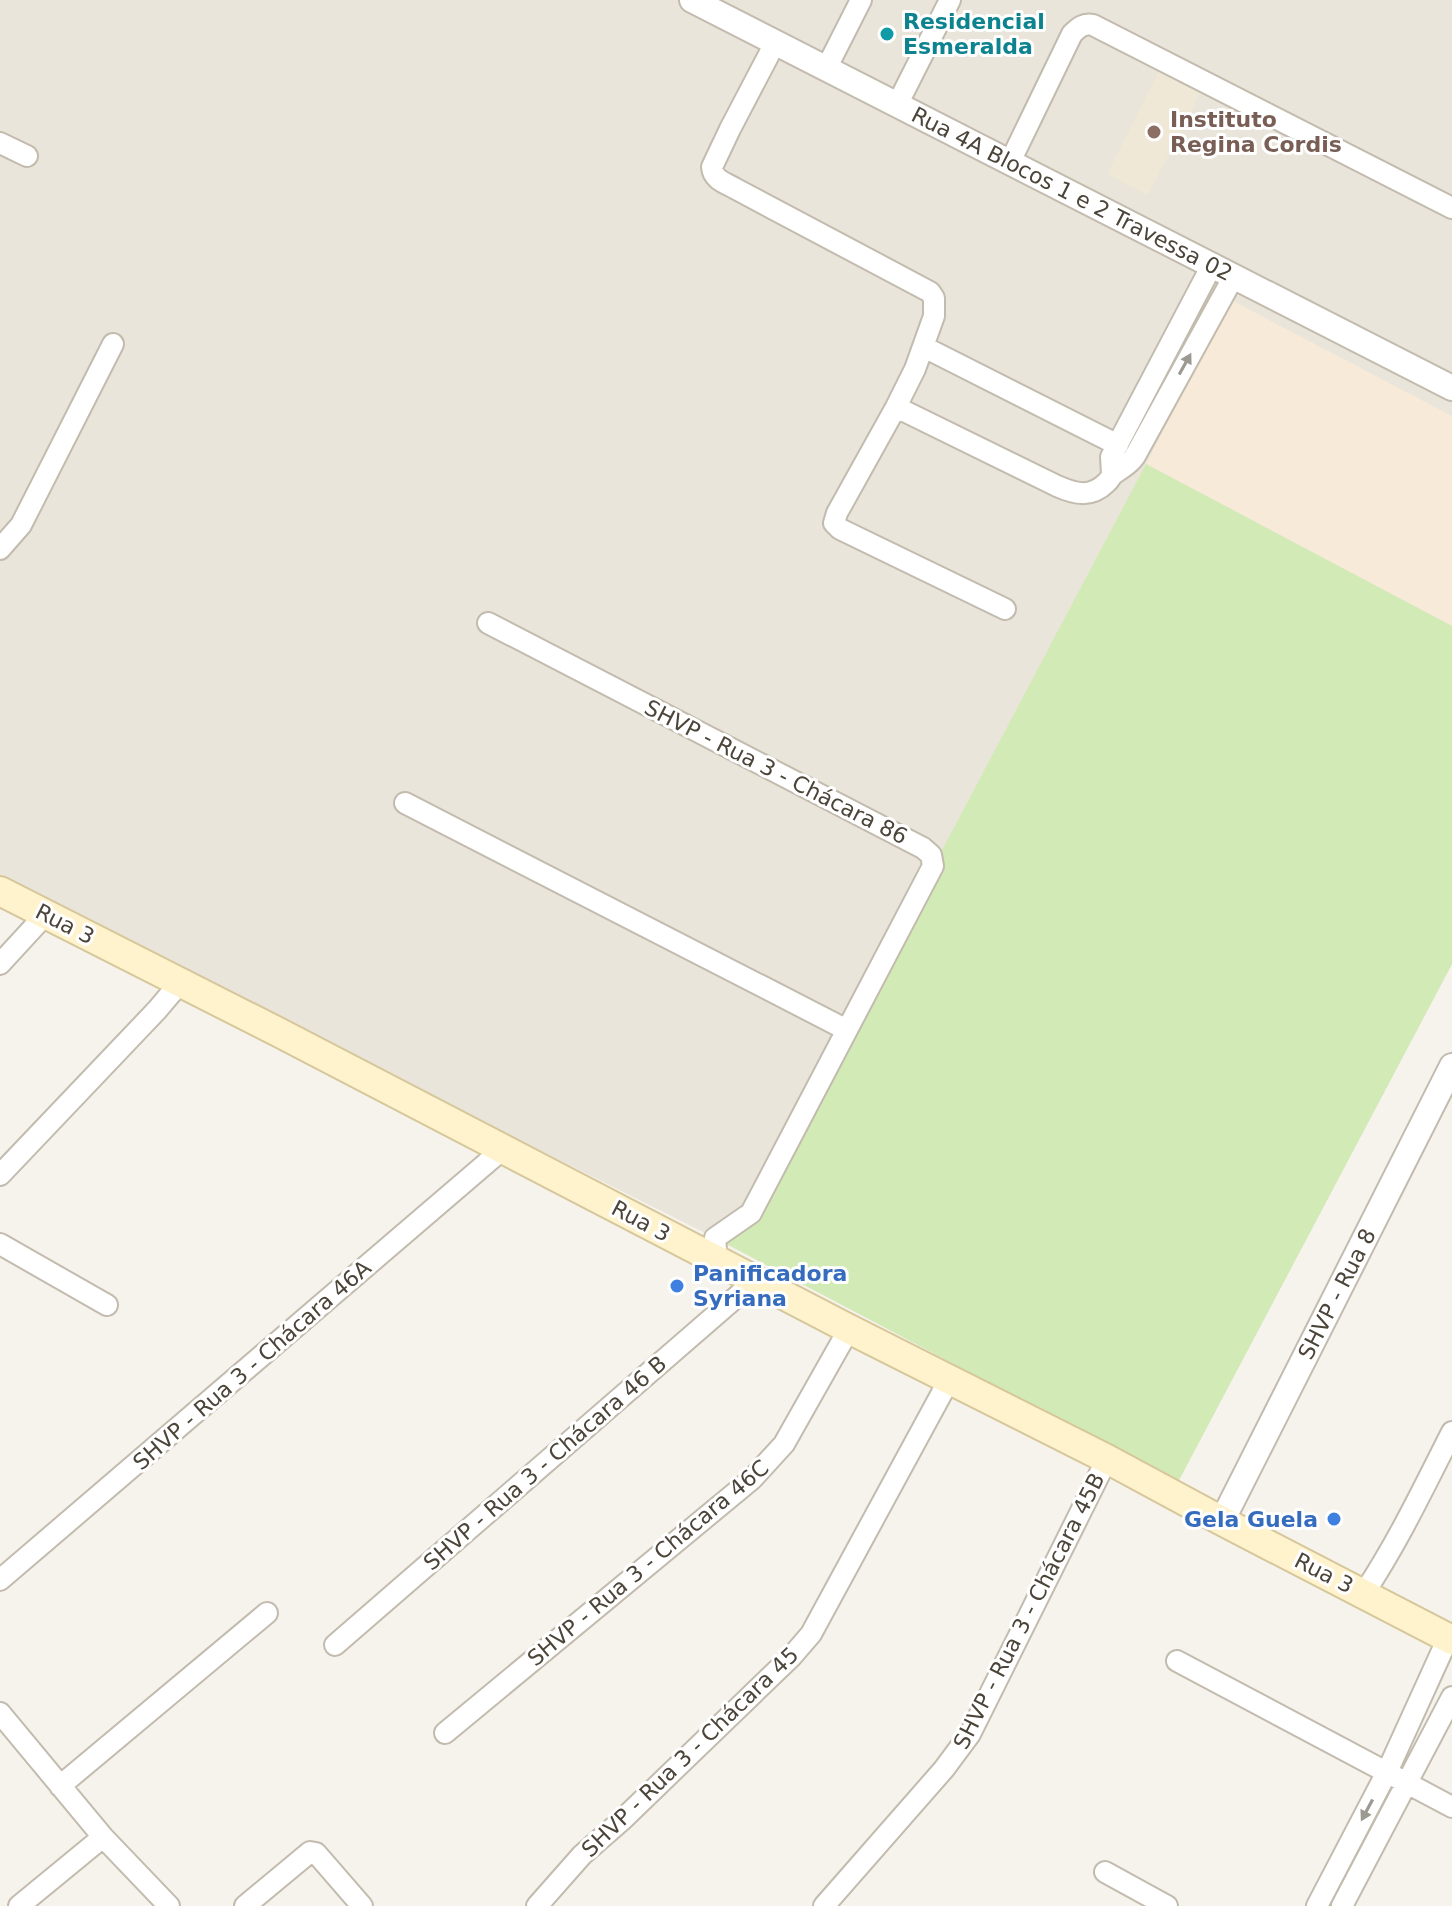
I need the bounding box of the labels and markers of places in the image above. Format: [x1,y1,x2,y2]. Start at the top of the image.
place label: Residencial Esmeralda [903,9,1045,59]
marker: Residencial Esmeralda [878,25,896,43]
place label: Instituto Regina Cordis [1170,107,1342,157]
marker: Instituto Regina Cordis [1145,123,1163,141]
place label: Panificadora Syriana [693,1261,847,1311]
marker: Panificadora Syriana [668,1277,686,1295]
place label: Gela Guela [1184,1507,1318,1532]
marker: Gela Guela [1325,1510,1343,1528]

